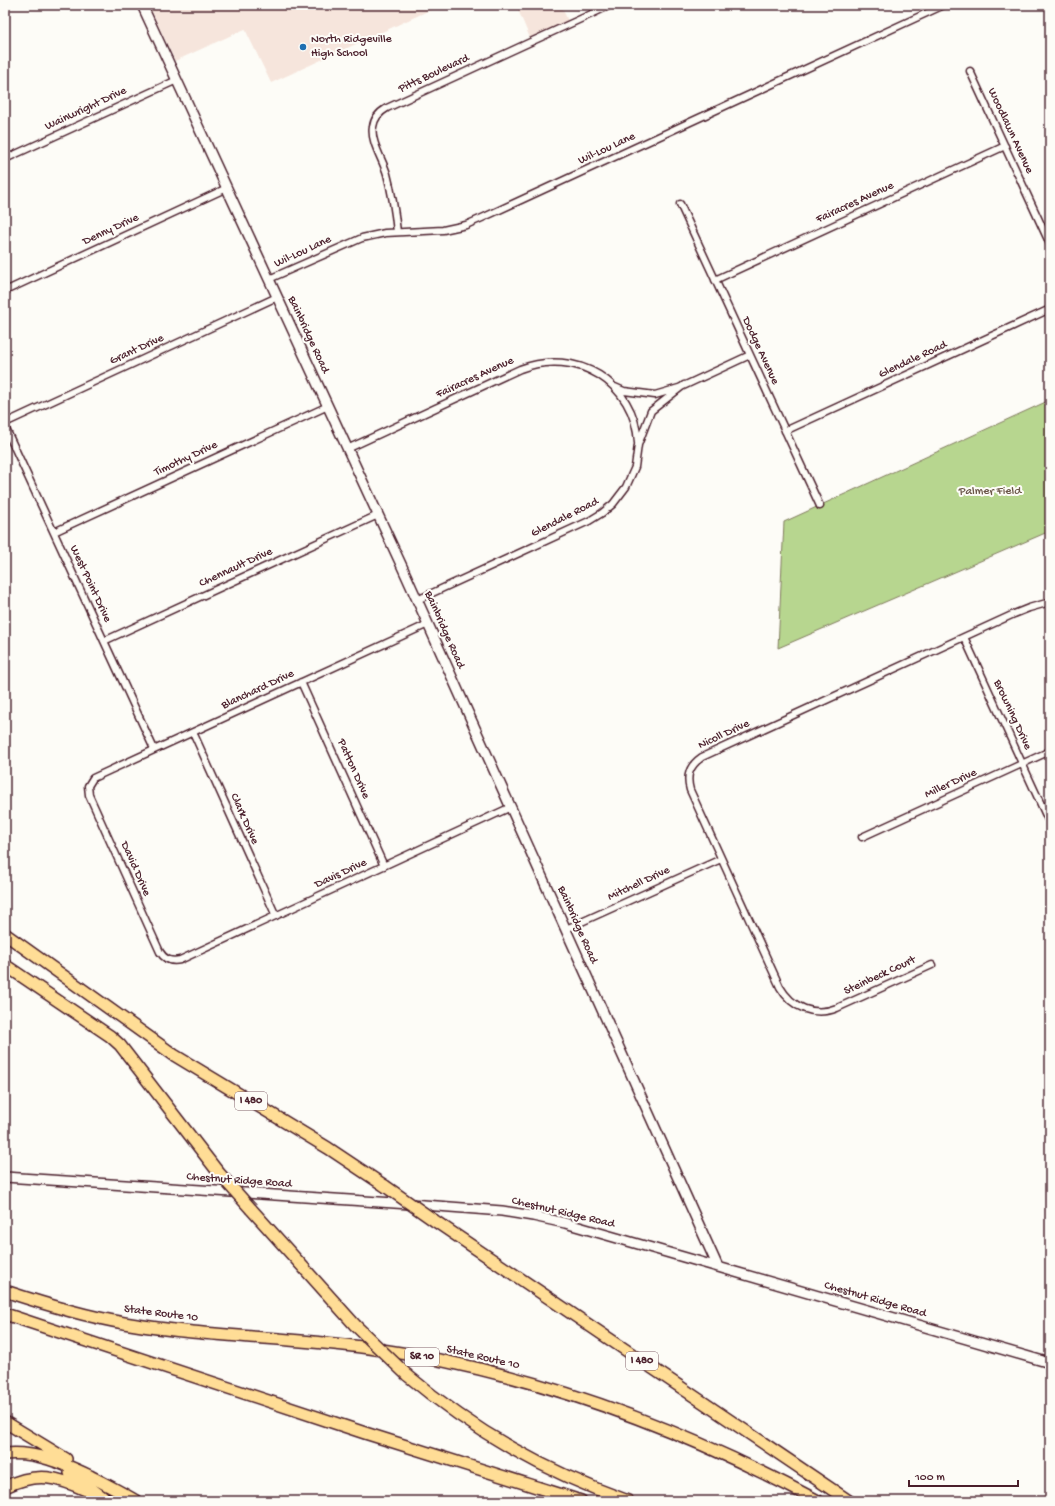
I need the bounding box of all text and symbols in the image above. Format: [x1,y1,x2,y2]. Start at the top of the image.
place label: North Ridgeville High School [311,33,393,61]
marker: North Ridgeville High School [298,42,308,52]
street label: Pitts Boulevard [396,51,472,97]
street label: Wainwright Drive [43,84,130,134]
street label: Woodlawn Avenue [984,86,1036,177]
street label: Wil-Lou Lane [576,129,638,168]
street label: Fairacres Avenue [813,179,897,228]
street label: Denny Drive [80,211,142,250]
street label: Wil-Lou Lane [272,232,334,271]
street label: Bainbridge Road [284,293,332,377]
street label: Dodge Avenue [738,314,782,388]
street label: Grant Drive [108,331,167,369]
street label: Glendale Road [877,338,950,382]
street label: Fairacres Avenue [433,354,517,403]
street label: Timothy Drive [151,438,221,480]
park label: Palmer Field [958,485,1022,499]
street label: Glendale Road [529,495,602,541]
street label: West Point Drive [66,543,114,626]
street label: Chennault Drive [197,545,276,591]
street label: Bainbridge Road [420,588,468,672]
street label: Blanchard Drive [219,667,297,713]
street label: Browning Drive [989,677,1035,753]
street label: Nicoll Drive [696,717,753,753]
street label: Patton Drive [333,736,373,802]
street label: Miller Drive [923,766,980,802]
street label: Clark Drive [227,791,262,847]
street label: David Drive [116,839,154,899]
street label: Davis Drive [312,856,370,893]
street label: Mitchell Drive [606,863,673,904]
street label: Bainbridge Road [553,883,601,967]
street label: Steinbeck Court [842,953,919,999]
road number: I 480 [235,1092,267,1110]
street label: Chestnut Ridge Road [186,1170,293,1192]
street label: Chestnut Ridge Road [510,1194,617,1232]
street label: Chestnut Ridge Road [822,1279,929,1322]
street label: State Route 10 [123,1302,199,1326]
street label: State Route 10 [445,1343,521,1373]
road number: SR 10 [405,1348,439,1366]
road number: I 480 [626,1352,658,1370]
scale bar [909,1462,1018,1488]
text: 100 m [914,1471,945,1485]

